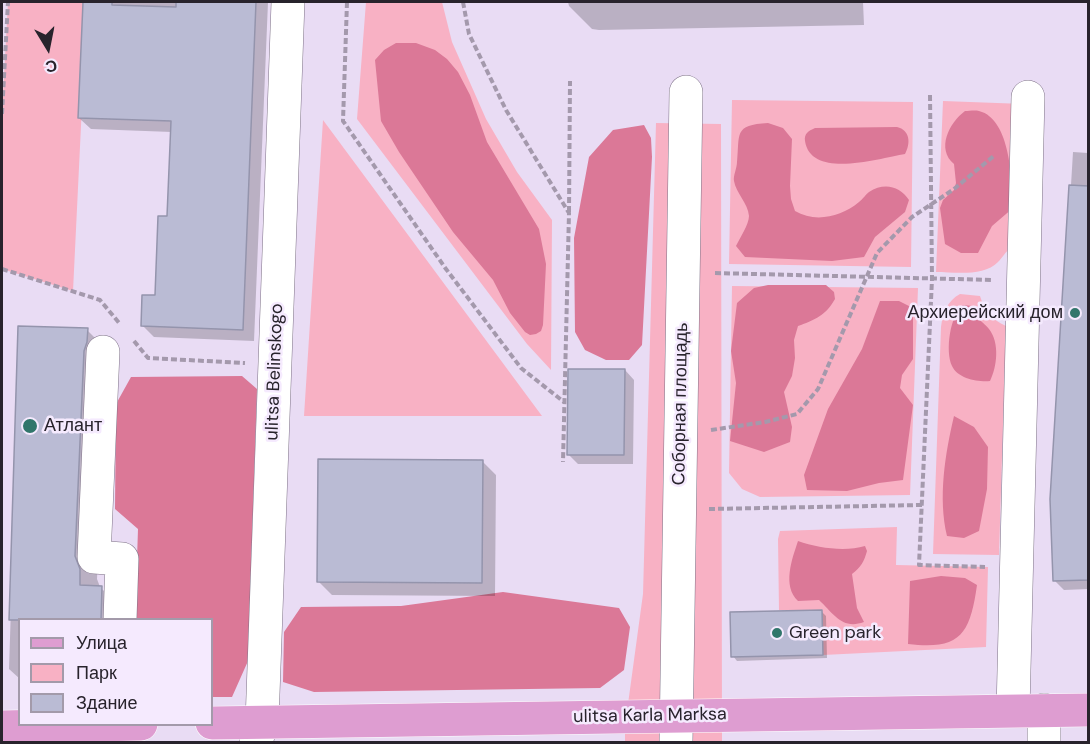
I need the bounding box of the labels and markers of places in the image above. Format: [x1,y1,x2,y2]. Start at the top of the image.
place label: Архиерейский дом [907,302,1063,324]
marker: Архиерейский дом [1068,306,1082,320]
place label: Атлант [44,415,102,437]
marker: Атлант [21,417,39,435]
place label: Green park [789,622,881,644]
marker: Green park [770,626,784,640]

